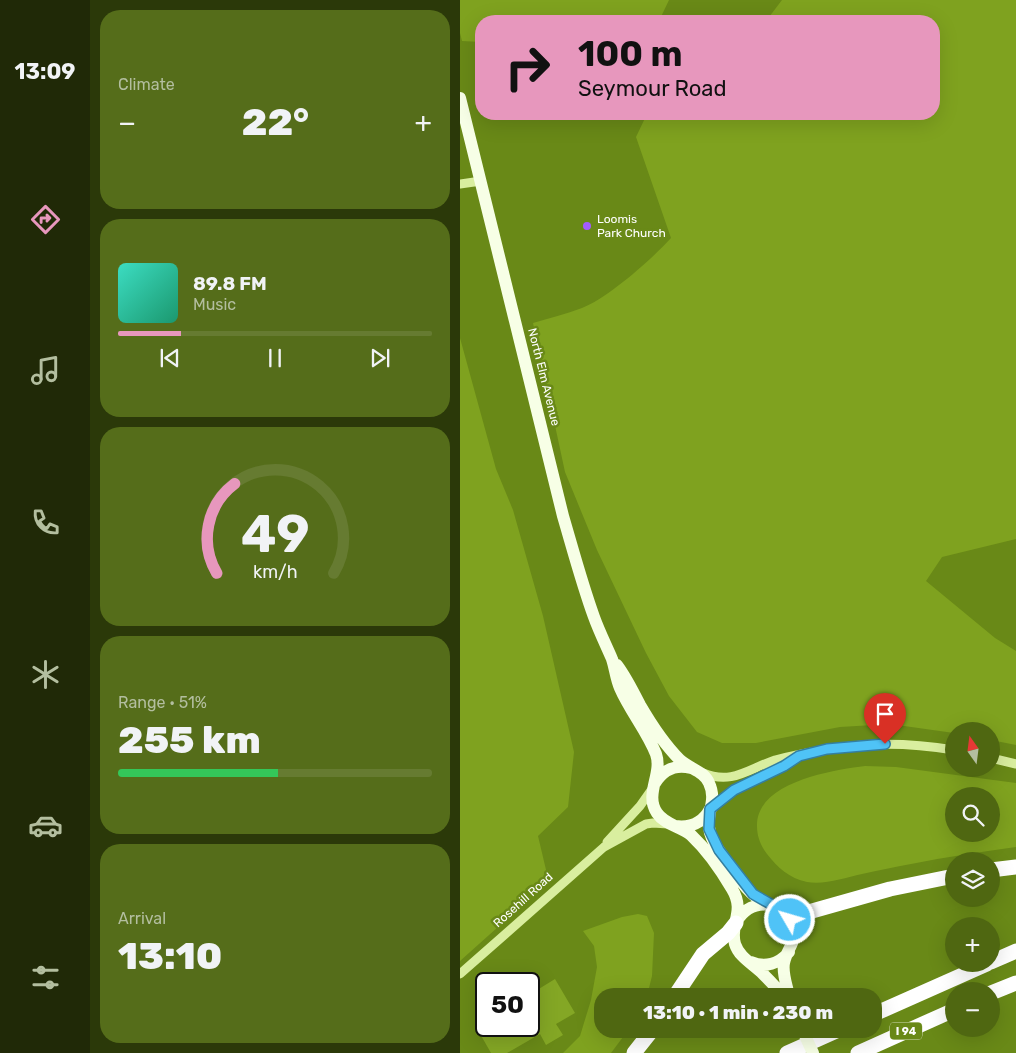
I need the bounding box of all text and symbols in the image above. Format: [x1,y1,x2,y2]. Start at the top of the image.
text: 100 m [578,33,683,75]
icon: right [495,35,560,100]
text: 13:09 [15,58,75,85]
text: Climate [118,75,175,94]
text: Seymour Road [578,75,727,102]
text: 22° [242,99,309,145]
text: − [118,106,136,139]
text: + [415,106,432,139]
icon: directions [28,202,63,237]
place label: Loomis Park Church [597,212,666,240]
marker: Loomis Park Church [581,220,593,232]
text: 89.8 FM [193,272,267,295]
text: Music [193,295,236,314]
street label: North Elm Avenue [525,327,563,428]
icon: previous [156,344,184,372]
icon: pause [261,344,289,372]
icon: next [366,344,394,372]
icon: music [28,353,63,388]
text: 49 [241,503,309,565]
icon: phone [28,505,63,540]
text: km/h [253,561,297,582]
icon: climate [28,657,63,692]
text: Range · 51% [118,693,207,712]
pin [864,693,906,744]
icon: arrive [871,700,899,728]
text: 255 km [118,717,261,763]
north arrow [945,722,1000,778]
map controls [945,722,1000,1037]
button: search [945,787,1000,842]
icon: car [28,808,63,843]
button: layers [945,852,1000,907]
street label: Rosehill Road [490,870,556,930]
position arrow [763,893,815,945]
text: Arrival [118,909,166,928]
button: + [945,917,1000,972]
text: 13:10 [118,933,222,979]
icon: filters [28,960,63,995]
speed limit sign: 50 [475,972,540,1037]
button: − [945,982,1000,1037]
text: 13:10 · 1 min · 230 m [643,1001,833,1024]
road number: I 94 [890,1022,922,1040]

